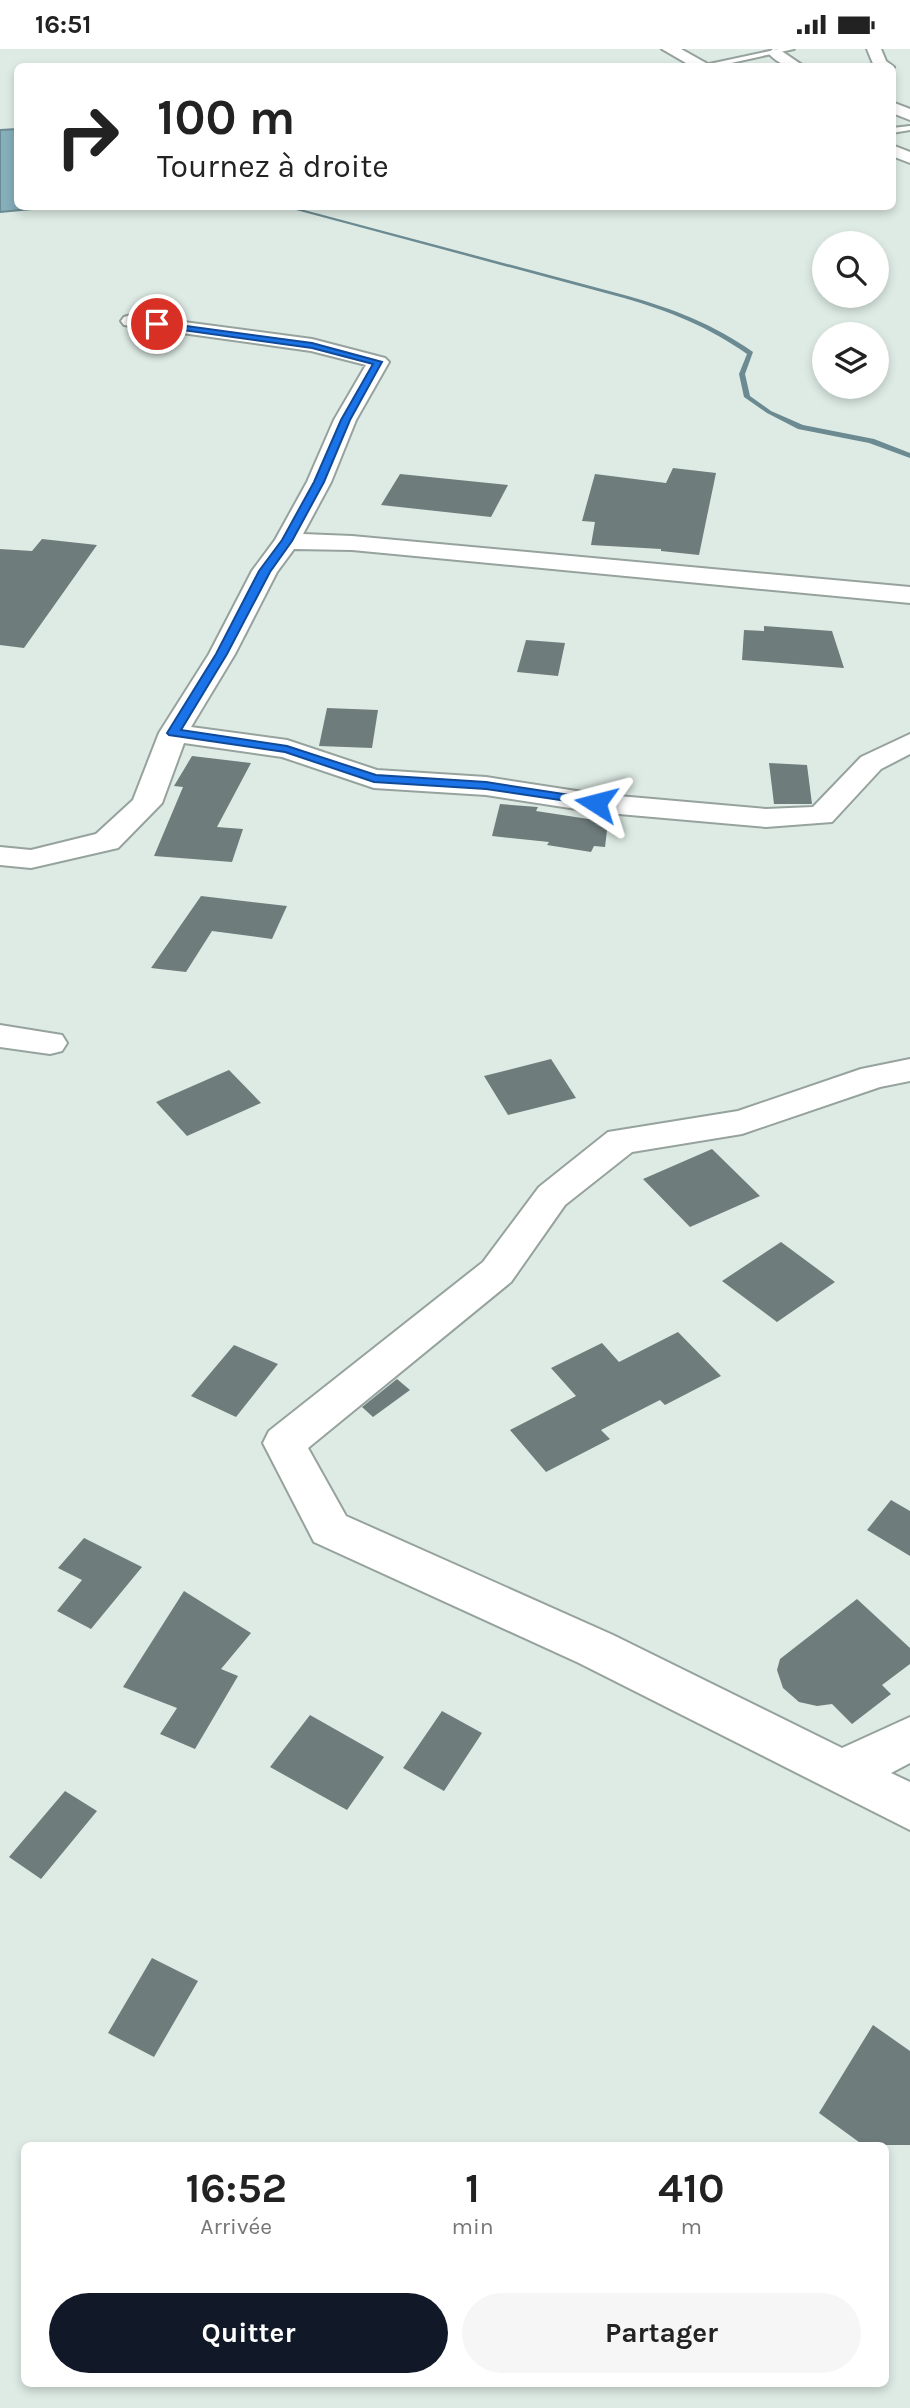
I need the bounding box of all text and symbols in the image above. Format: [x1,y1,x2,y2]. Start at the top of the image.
text: 16:51 [35,9,91,40]
text: 100 m [157,89,295,146]
icon: right [42,91,133,182]
text: Tournez à droite [157,148,389,185]
map controls [812,231,889,399]
button: search [812,231,889,308]
pin [127,294,187,354]
icon: arrive [138,305,176,343]
button: layers [812,322,889,399]
position arrow [559,766,633,840]
text: 16:52 [185,2163,287,2213]
text: 1 [465,2163,480,2213]
text: 410 [658,2163,725,2213]
text: Arrivée [200,2213,272,2240]
text: min [451,2213,494,2240]
text: m [681,2213,702,2240]
button: Quitter [49,2293,448,2373]
button: Partager [462,2293,861,2373]

